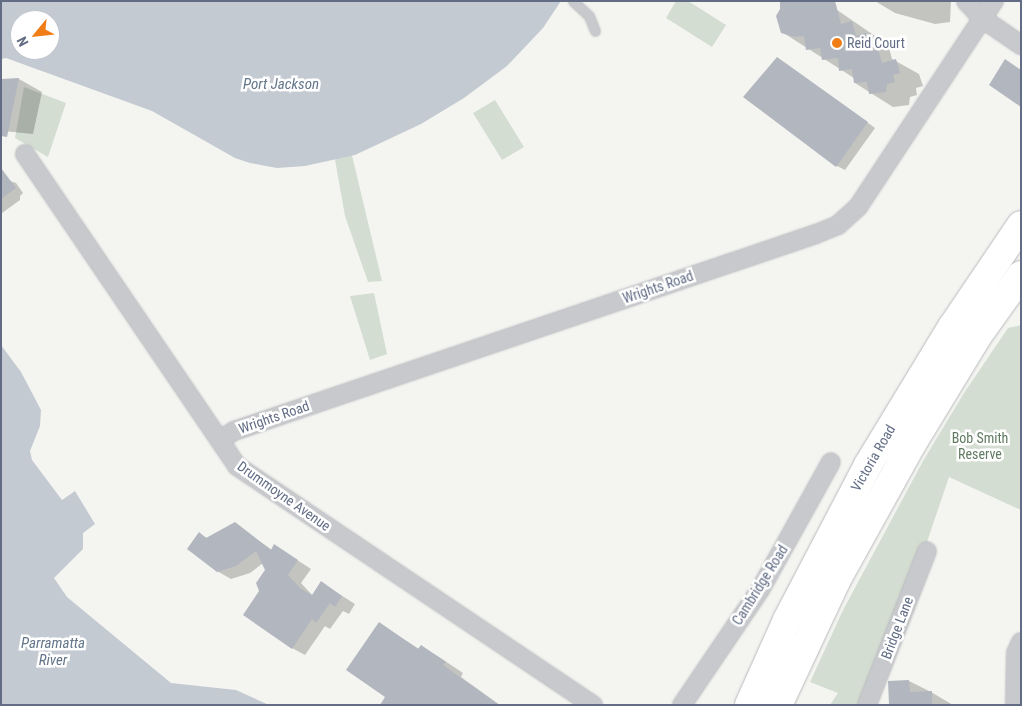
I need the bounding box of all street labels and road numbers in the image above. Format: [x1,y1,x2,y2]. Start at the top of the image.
street label: Wrights Road [621,267,695,307]
street label: Wrights Road [237,397,311,437]
street label: Victoria Road [847,422,899,494]
street label: Drummoyne Avenue [234,458,334,534]
street label: Cambridge Road [729,542,791,628]
street label: Bridge Lane [877,594,917,662]

